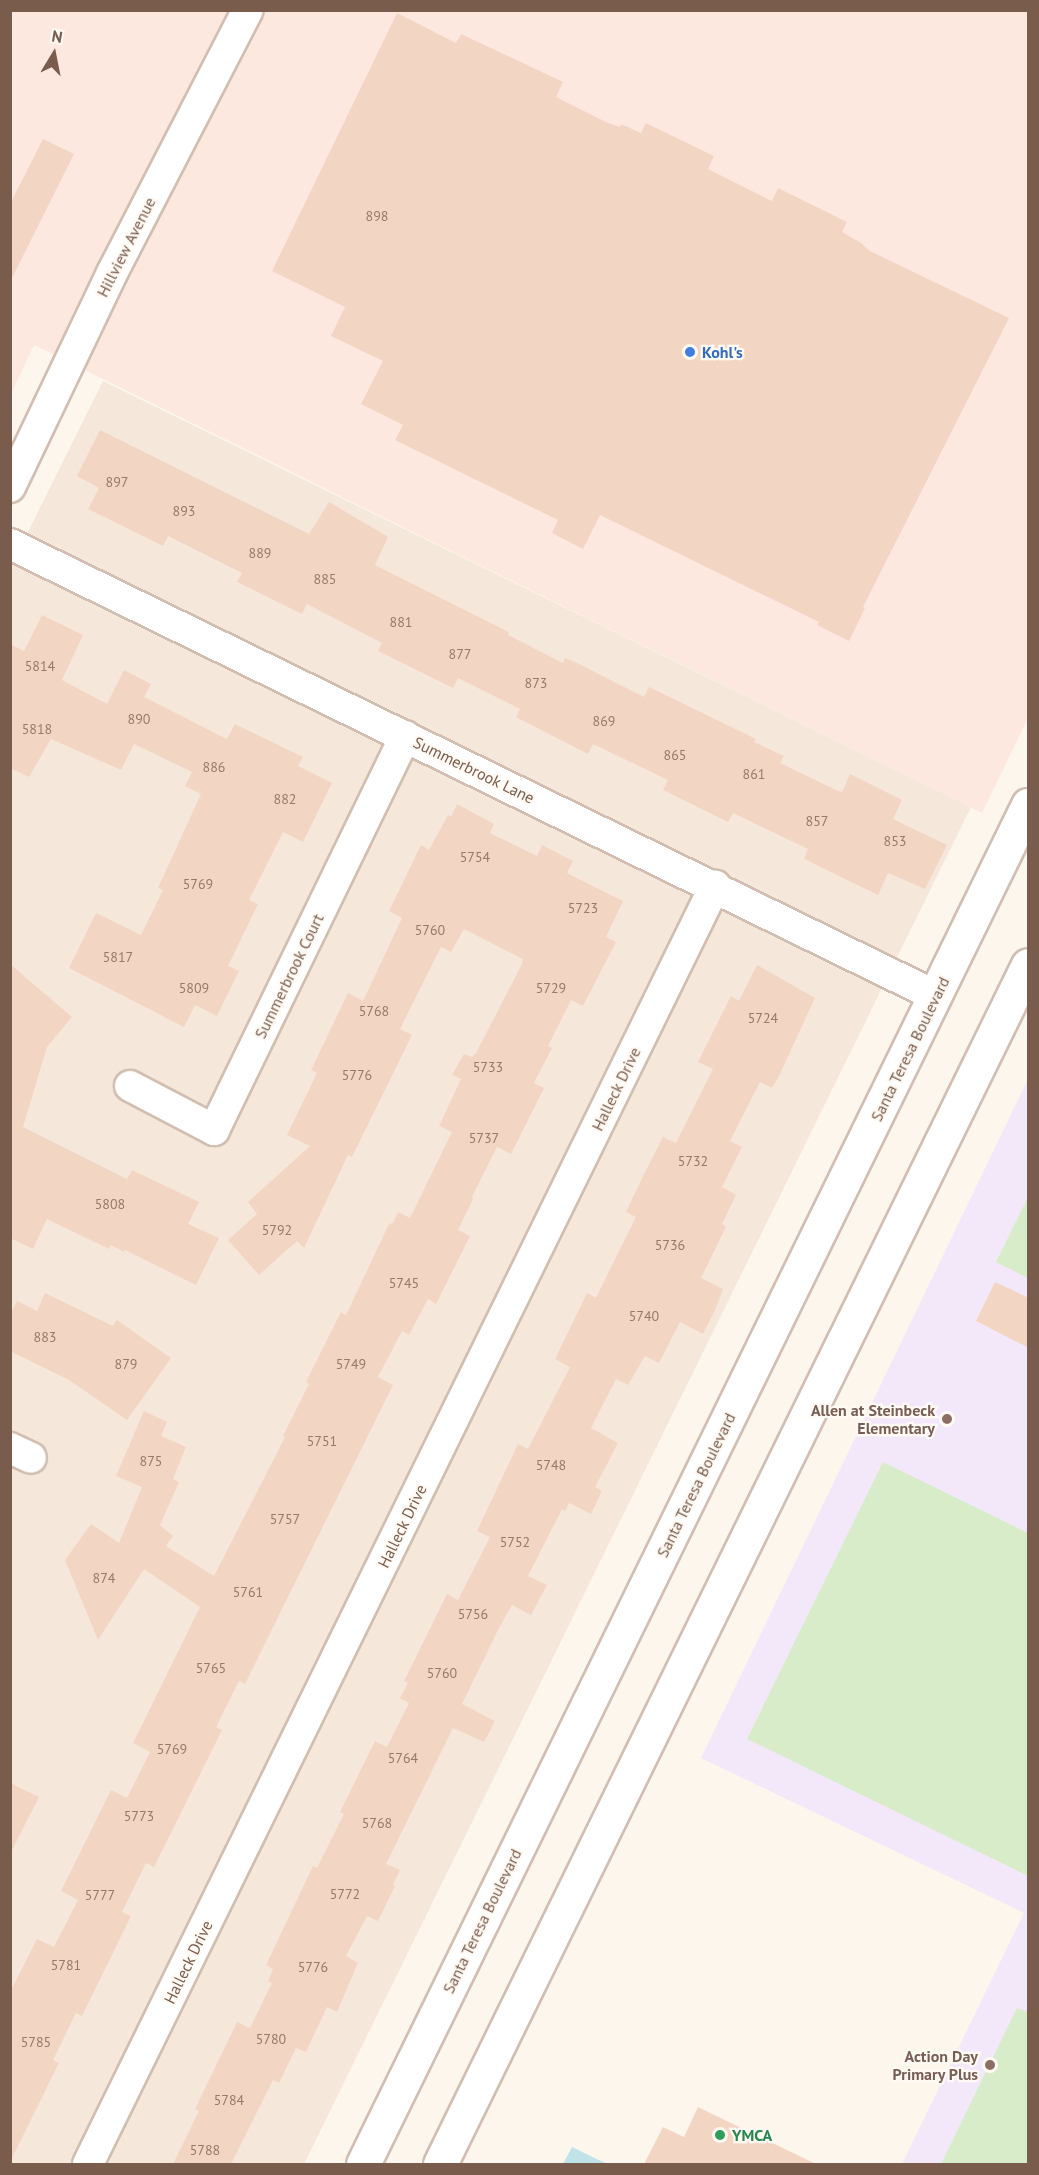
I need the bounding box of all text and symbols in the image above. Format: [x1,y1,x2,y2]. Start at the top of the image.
north arrow [24,24,84,84]
text: N [50,26,64,47]
street label: Hillview Avenue [92,193,160,301]
house number: 898 [366,208,388,224]
place label: Kohl's [702,342,743,362]
marker: Kohl's [683,345,697,359]
house number: 897 [106,474,128,490]
house number: 893 [173,503,195,519]
house number: 889 [249,545,271,561]
house number: 885 [314,571,336,587]
house number: 881 [390,614,412,630]
house number: 877 [449,646,471,662]
house number: 5814 [25,658,55,674]
house number: 873 [525,675,547,691]
house number: 890 [128,711,150,727]
house number: 869 [593,713,615,729]
house number: 5818 [22,721,52,737]
street label: Summerbrook Lane [410,732,538,808]
house number: 865 [664,747,686,763]
house number: 886 [203,759,225,775]
house number: 861 [743,766,765,782]
house number: 882 [274,791,296,807]
house number: 857 [806,813,828,829]
house number: 853 [884,833,906,849]
house number: 5754 [460,849,490,865]
house number: 5769 [183,876,213,892]
house number: 5723 [568,900,598,916]
street label: Summerbrook Court [250,910,328,1042]
house number: 5760 [415,922,445,938]
house number: 5817 [103,949,133,965]
street label: Santa Teresa Boulevard [867,973,953,1125]
house number: 5809 [179,980,209,996]
house number: 5729 [536,980,566,996]
house number: 5768 [359,1003,389,1019]
house number: 5724 [748,1010,778,1026]
street label: Halleck Drive [587,1044,645,1134]
house number: 5733 [473,1059,503,1075]
house number: 5776 [342,1067,372,1083]
house number: 5737 [469,1130,499,1146]
house number: 5732 [678,1153,708,1169]
house number: 5808 [95,1196,125,1212]
house number: 5792 [262,1222,292,1238]
house number: 5736 [655,1237,685,1253]
house number: 5745 [389,1275,419,1291]
house number: 5740 [629,1308,659,1324]
house number: 883 [34,1329,56,1345]
house number: 879 [115,1356,137,1372]
house number: 5749 [336,1356,366,1372]
place label: Allen at Steinbeck Elementary [811,1400,935,1438]
street label: Santa Teresa Boulevard [653,1409,739,1561]
marker: Allen at Steinbeck Elementary [940,1412,954,1426]
house number: 5751 [307,1433,337,1449]
house number: 875 [140,1453,162,1469]
house number: 5748 [536,1457,566,1473]
street label: Halleck Drive [373,1481,431,1571]
house number: 5757 [270,1511,300,1527]
house number: 5752 [500,1534,530,1550]
house number: 874 [93,1570,115,1586]
house number: 5761 [233,1584,263,1600]
house number: 5756 [458,1606,488,1622]
house number: 5765 [196,1660,226,1676]
house number: 5760 [427,1665,457,1681]
house number: 5769 [157,1741,187,1757]
house number: 5764 [388,1750,418,1766]
house number: 5773 [124,1808,154,1824]
house number: 5768 [362,1815,392,1831]
street label: Santa Teresa Boulevard [439,1845,525,1997]
house number: 5772 [330,1886,360,1902]
house number: 5777 [85,1887,115,1903]
street label: Halleck Drive [159,1917,217,2007]
house number: 5781 [51,1957,81,1973]
house number: 5776 [298,1959,328,1975]
house number: 5780 [256,2031,286,2047]
house number: 5785 [21,2034,51,2050]
place label: Action Day Primary Plus [892,2046,978,2084]
marker: Action Day Primary Plus [983,2058,997,2072]
house number: 5784 [214,2092,244,2108]
place label: YMCA [732,2125,772,2145]
marker: YMCA [713,2128,727,2142]
house number: 5788 [190,2142,220,2158]

